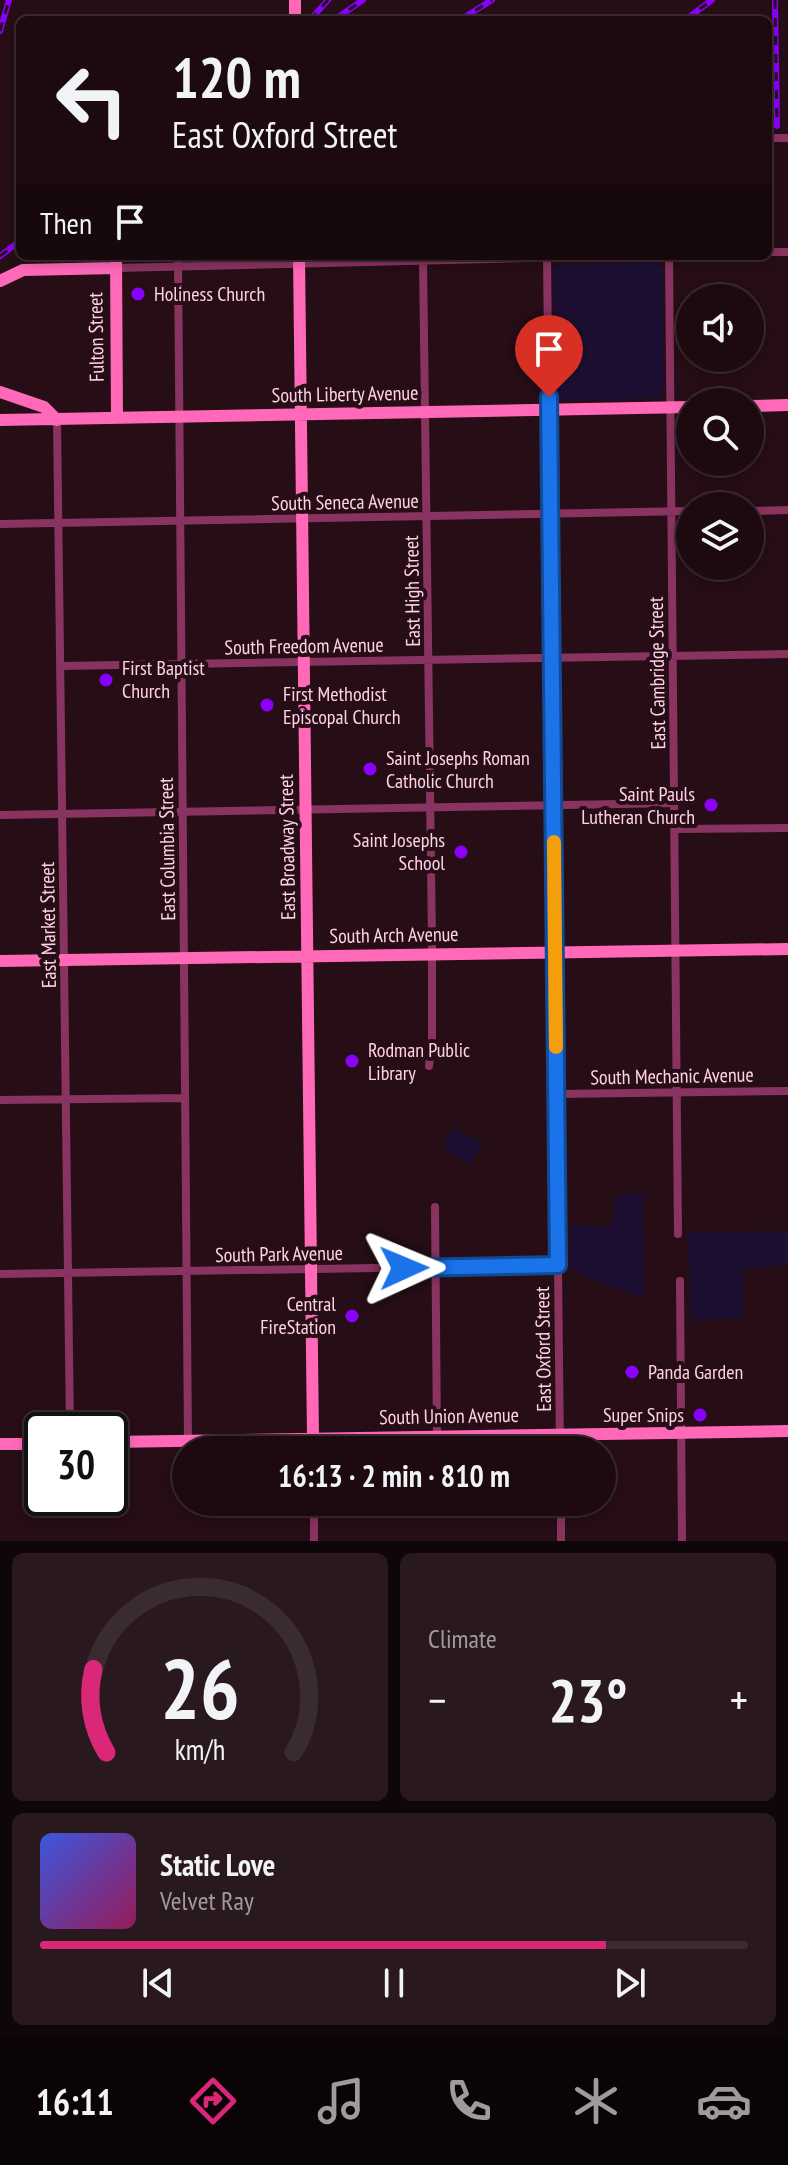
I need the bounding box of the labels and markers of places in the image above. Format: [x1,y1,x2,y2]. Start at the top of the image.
place label: Holiness Church [154,281,265,307]
marker: Holiness Church [129,285,147,303]
pin [515,315,583,397]
place label: First Baptist Church [122,655,205,704]
marker: First Baptist Church [97,671,115,689]
place label: First Methodist Episcopal Church [283,681,400,730]
marker: First Methodist Episcopal Church [258,696,276,714]
place label: Saint Josephs Roman Catholic Church [386,745,530,794]
marker: Saint Josephs Roman Catholic Church [361,760,379,778]
place label: Saint Pauls Lutheran Church [581,781,695,830]
marker: Saint Pauls Lutheran Church [702,796,720,814]
place label: Saint Josephs School [353,827,445,876]
marker: Saint Josephs School [452,843,470,861]
place label: Rodman Public Library [368,1037,470,1086]
marker: Rodman Public Library [343,1052,361,1070]
place label: Central FireStation [260,1291,336,1340]
marker: Central FireStation [343,1307,361,1325]
place label: Panda Garden [648,1359,743,1385]
marker: Panda Garden [623,1363,641,1381]
place label: Super Snips [603,1402,684,1428]
marker: Super Snips [691,1406,709,1424]

